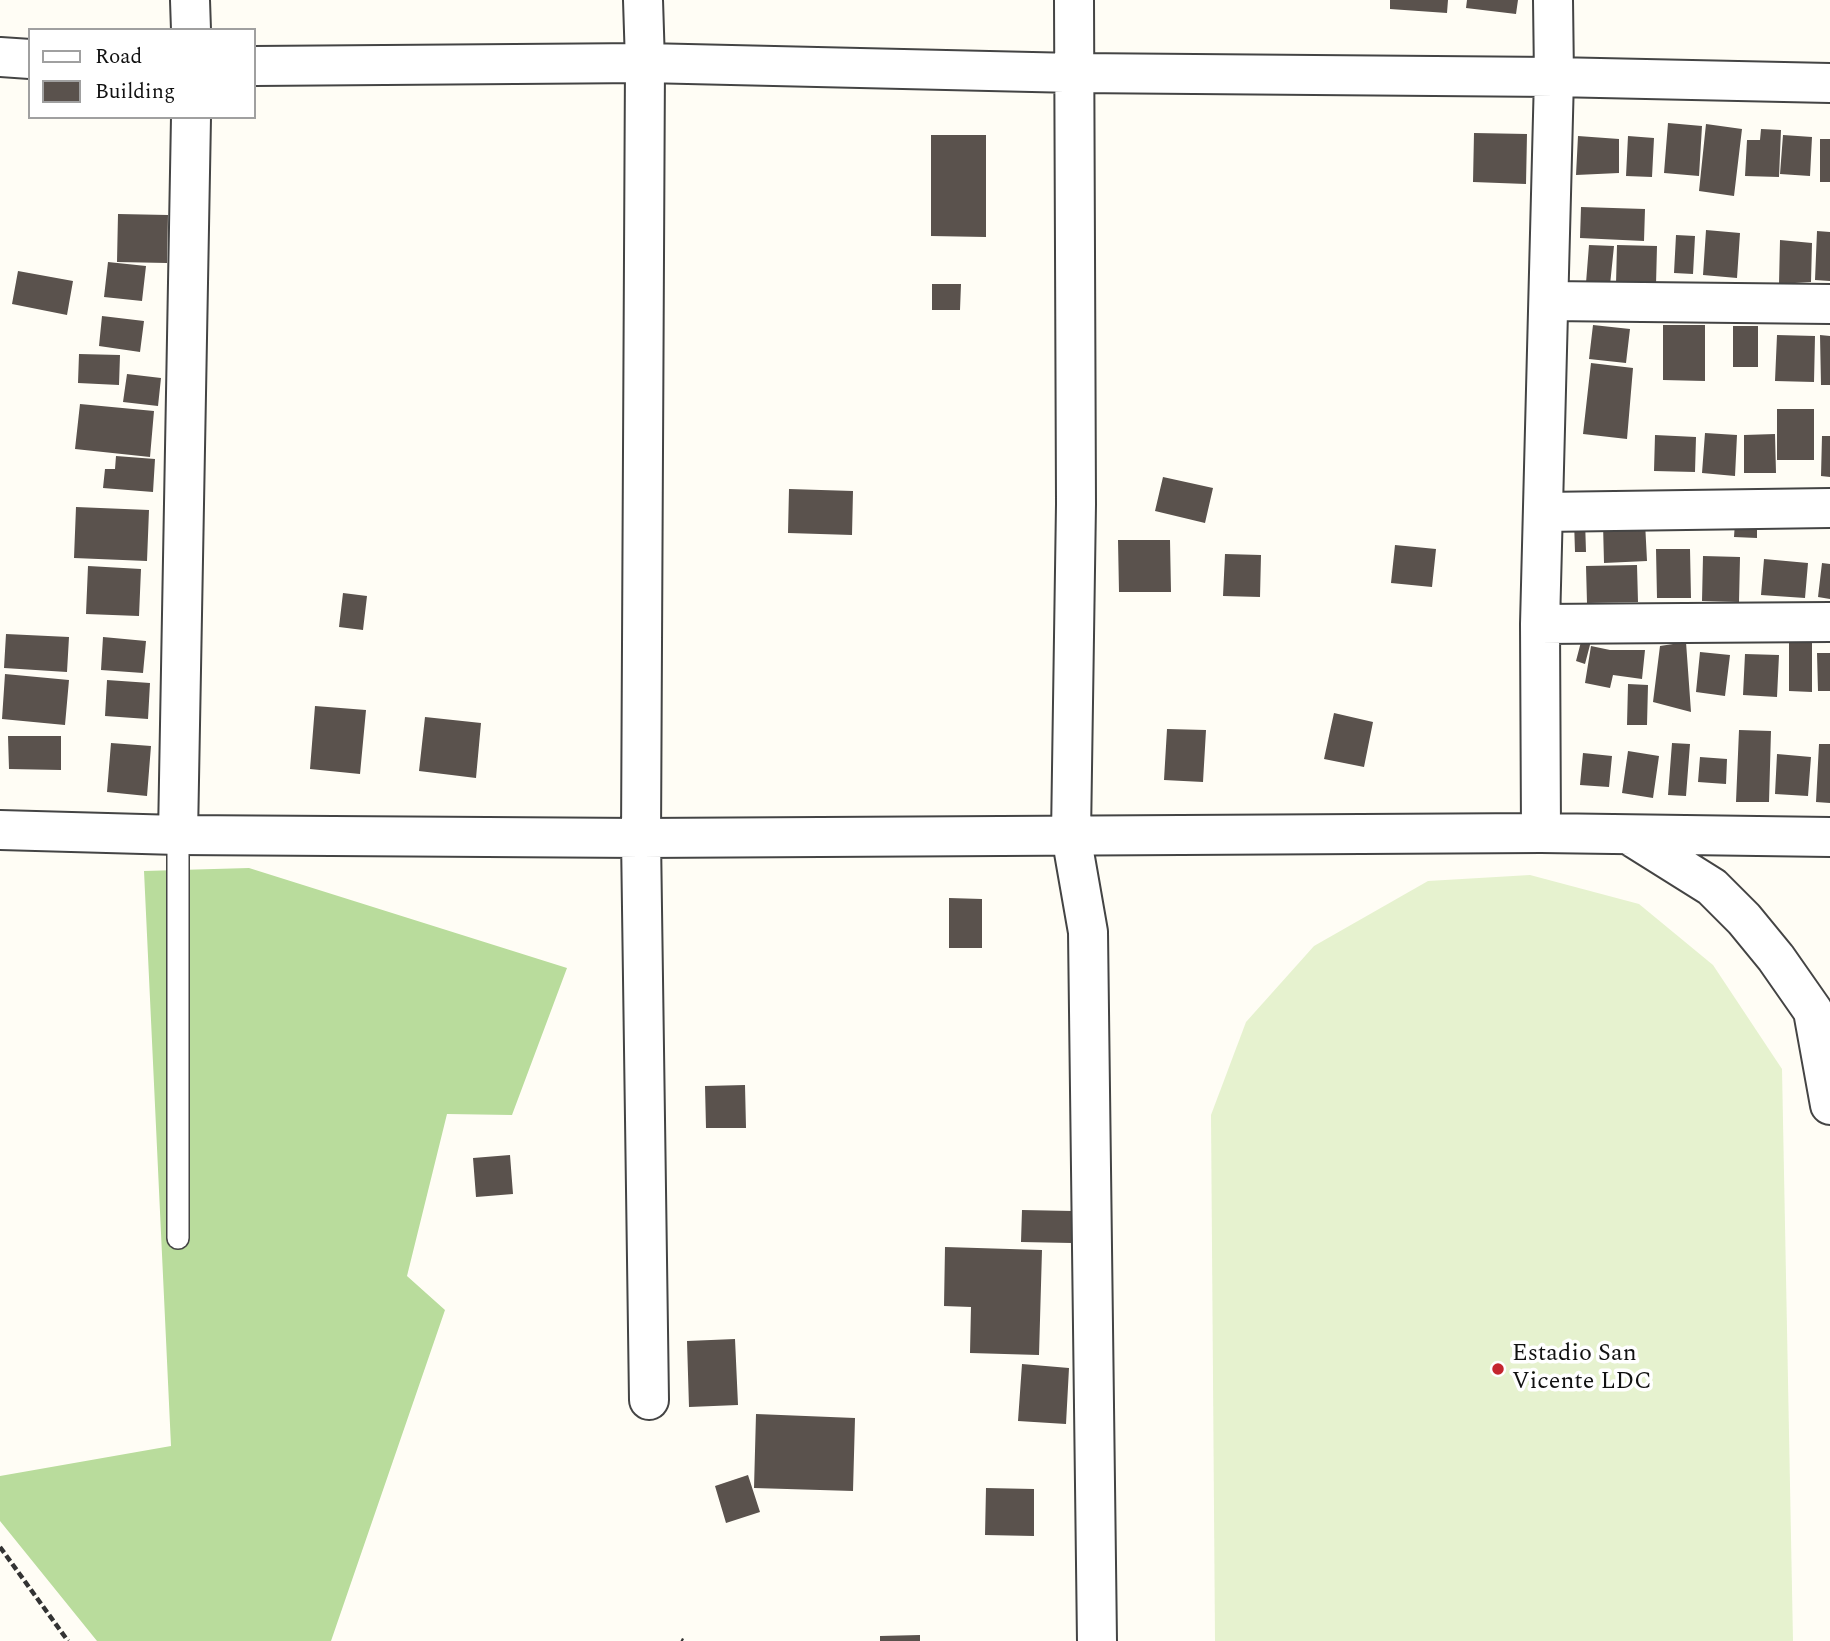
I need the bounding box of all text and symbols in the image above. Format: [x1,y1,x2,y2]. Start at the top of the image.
legend [28,28,256,119]
text: Road [95,41,142,73]
text: Building [95,76,175,108]
place label: Estadio San Vicente LDC [1512,1341,1652,1397]
marker: Estadio San Vicente LDC [1490,1361,1506,1377]

